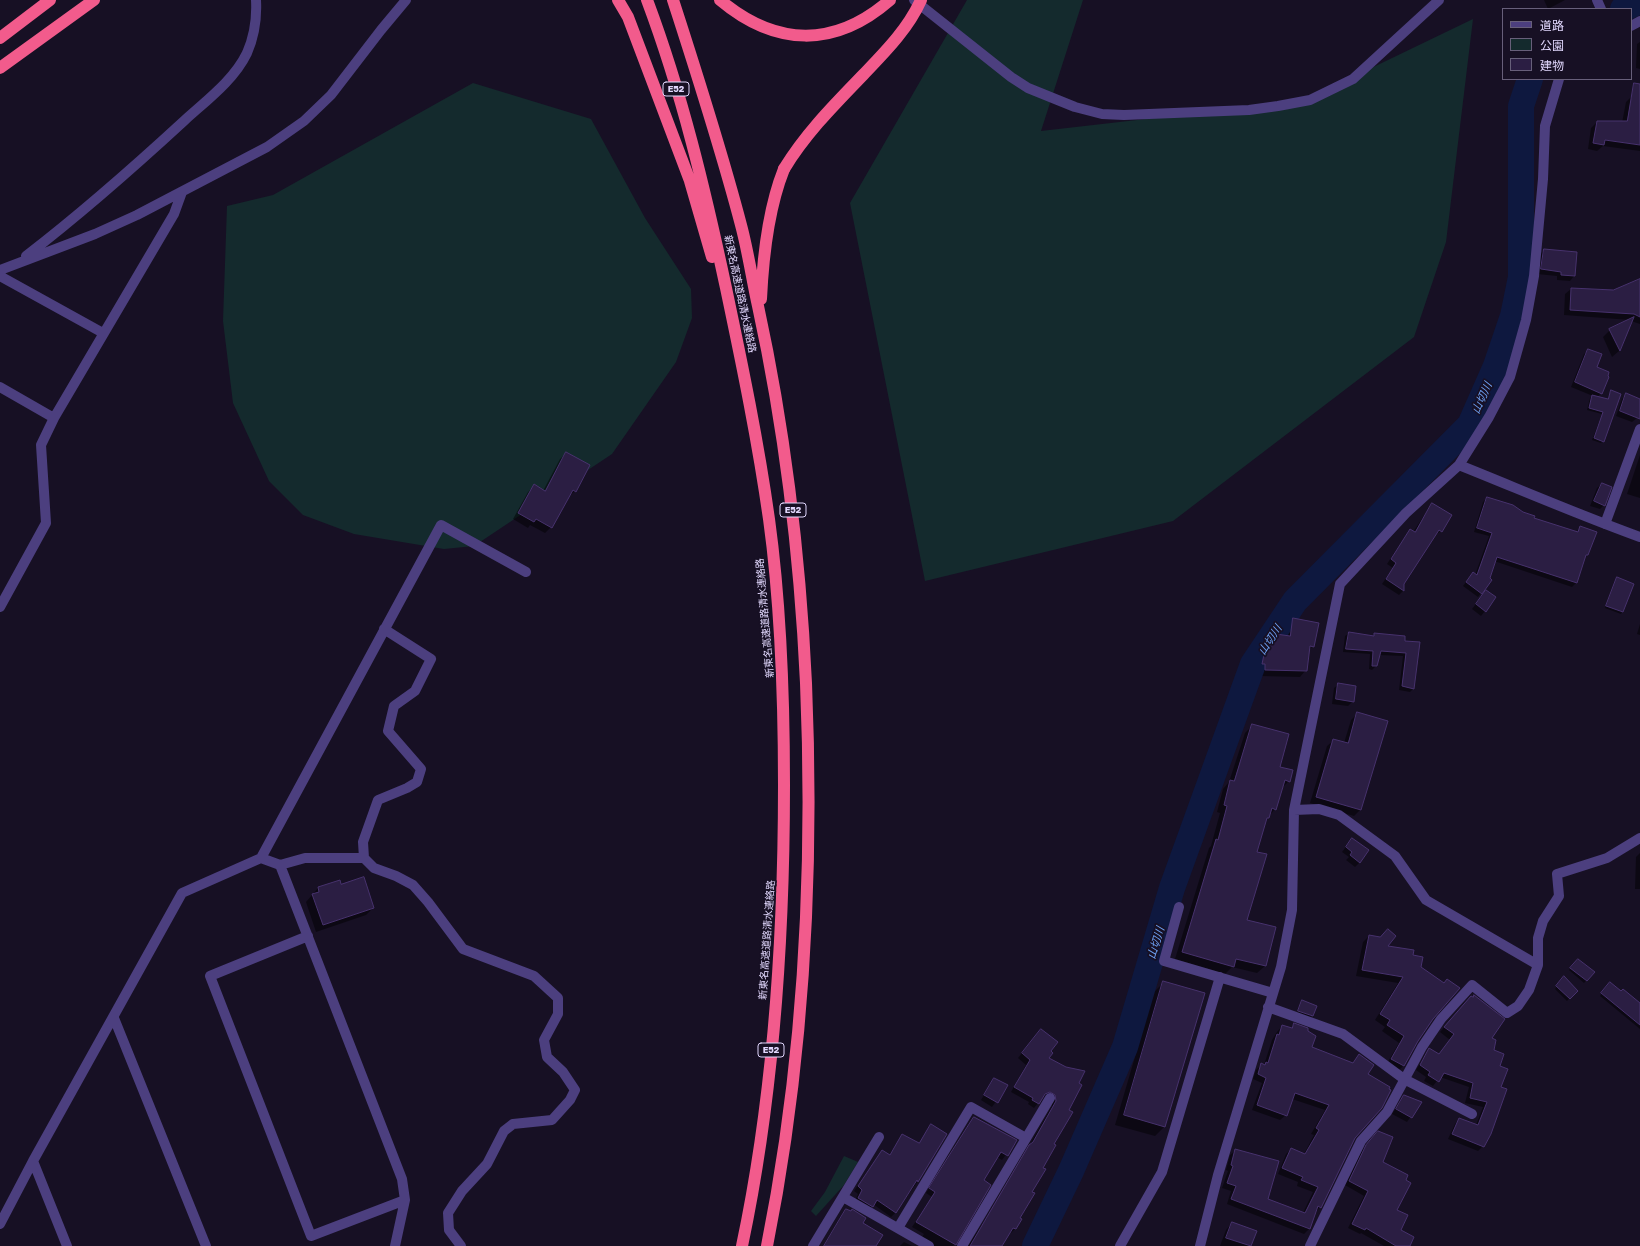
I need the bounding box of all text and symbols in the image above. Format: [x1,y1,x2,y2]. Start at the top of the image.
legend [1502,8,1632,80]
text: 道路 [1540,18,1564,33]
text: 公園 [1540,38,1564,53]
text: 建物 [1540,58,1564,73]
road number: E52 [663,82,689,96]
street label: 新東名高速道路清水連絡路 [722,234,758,354]
water label: 山切川 [1469,380,1495,416]
road number: E52 [780,503,806,517]
street label: 新東名高速道路清水連絡路 [754,558,776,678]
water label: 山切川 [1255,623,1285,657]
street label: 新東名高速道路清水連絡路 [757,880,777,1000]
water label: 山切川 [1145,925,1167,961]
road number: E52 [758,1043,784,1057]

